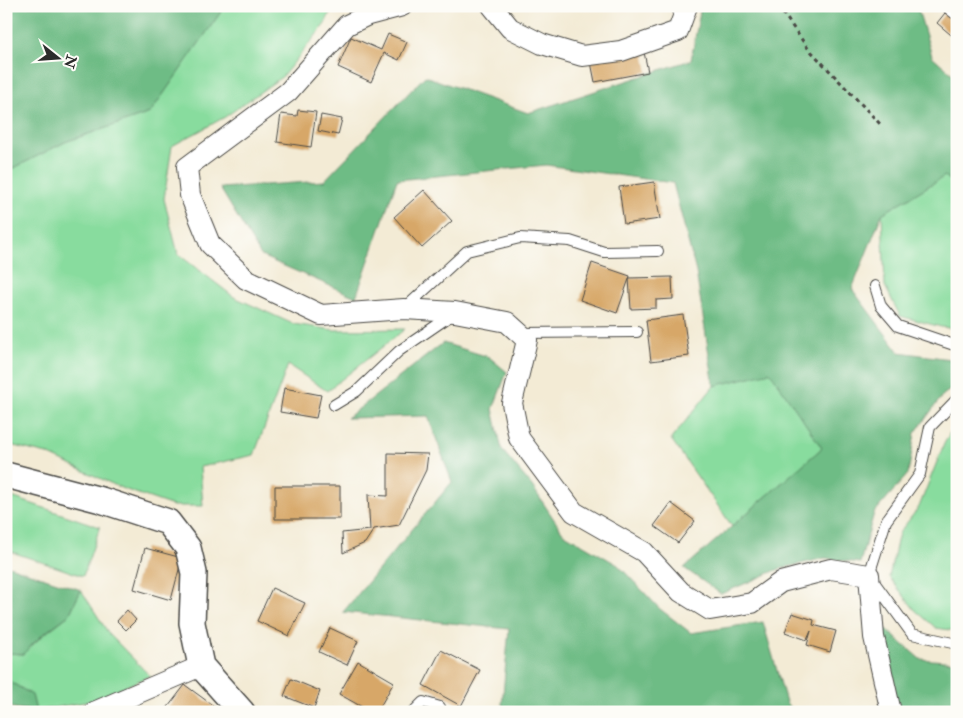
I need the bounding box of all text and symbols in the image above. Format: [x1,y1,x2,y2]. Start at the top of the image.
north arrow [32,32,82,82]
text: N [60,52,80,71]

